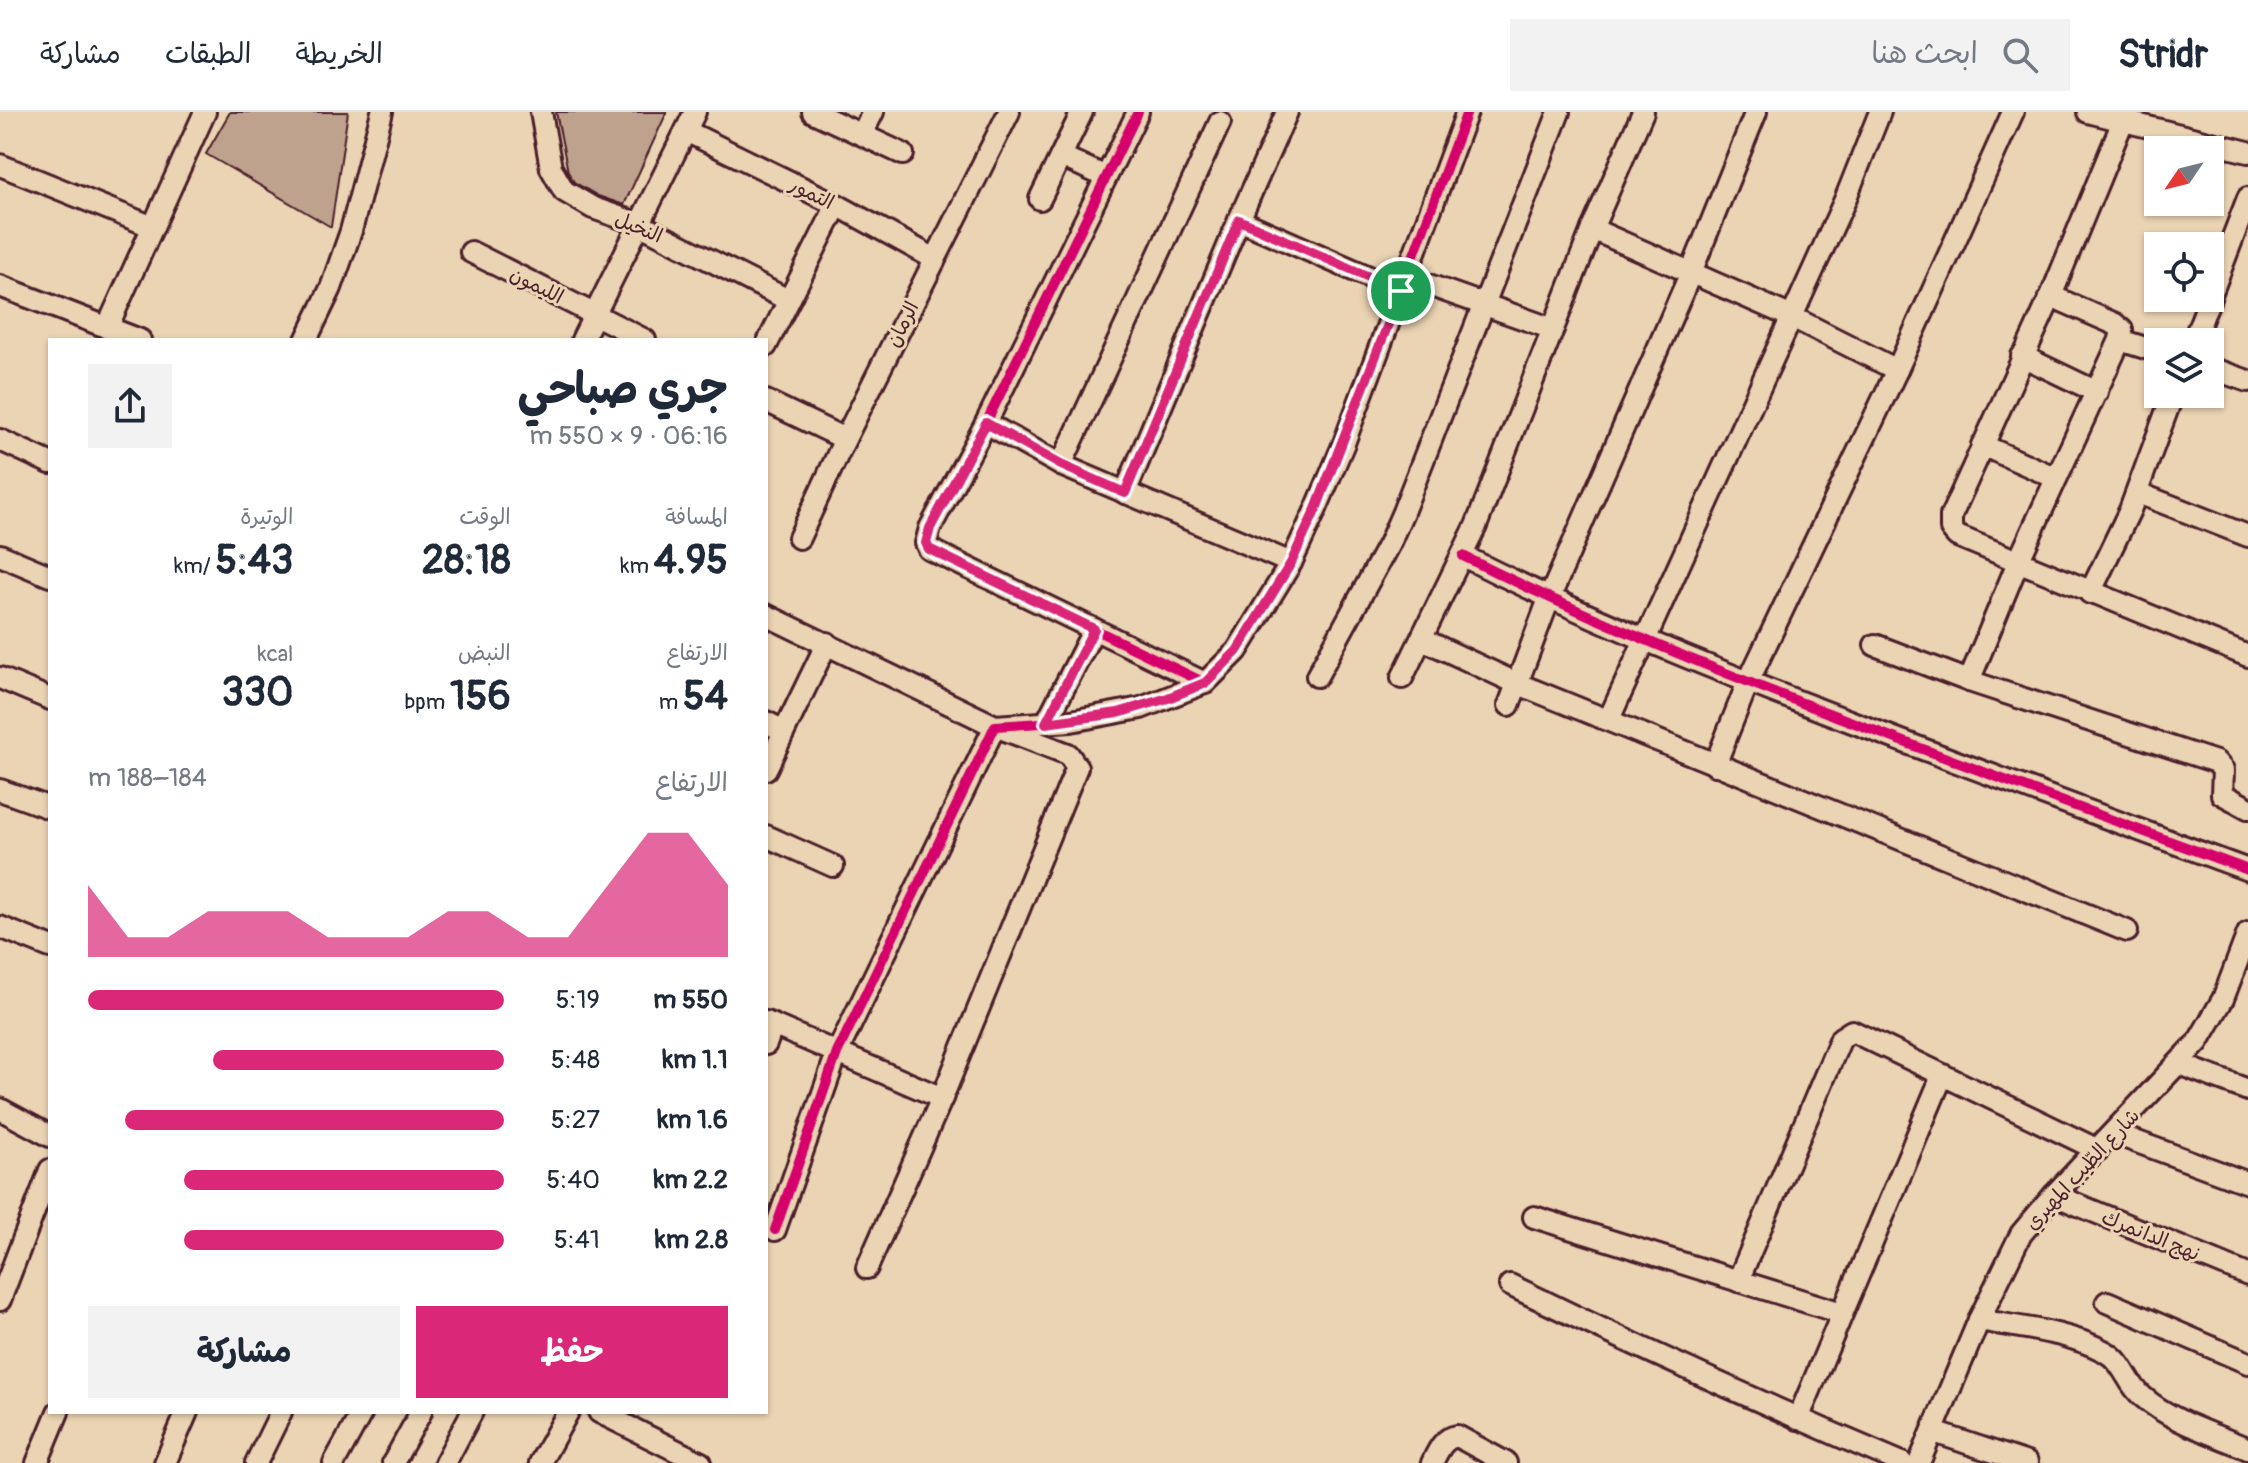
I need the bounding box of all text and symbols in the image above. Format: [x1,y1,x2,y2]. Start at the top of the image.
search box [1510,19,2070,91]
text: Stridr [2118,31,2208,79]
icon: search [1998,33,2042,77]
text: ابحث هنا [1871,35,1978,72]
text: مشاركة [40,37,121,72]
text: الطبقات [165,37,251,72]
text: الخريطة [295,37,383,72]
north arrow [2144,136,2224,216]
map controls [2144,136,2224,408]
street label: التمور [784,171,838,215]
street label: النخيل [611,206,667,249]
button: locate [2144,232,2224,312]
pin [1367,257,1435,325]
street label: الليمون [505,261,568,310]
icon: arrive [1379,269,1423,313]
street label: الرمان [880,297,924,351]
button: layers [2144,328,2224,408]
text: جري صباحي [518,362,728,417]
button: share [88,364,172,448]
text: 06:16 · 9 × 550 m [529,420,728,452]
text: الوتيرة [240,503,293,531]
text: الوقت [459,503,511,531]
text: المسافة [665,503,728,531]
text: 5:43 [215,536,293,585]
text: 28:18 [422,536,511,585]
text: 4.95 [654,536,728,585]
text: /km [174,552,215,580]
text: km [620,552,654,580]
text: النبض [458,639,511,667]
text: الارتفاع [666,639,728,667]
text: kcal [258,640,293,668]
text: 330 [221,668,293,717]
text: 156 [450,672,511,721]
text: 54 [683,672,728,721]
text: bpm [405,688,450,716]
text: m [659,688,683,716]
text: 184–188 m [88,762,207,794]
text: الارتفاع [655,767,728,799]
text: 5:19 [555,984,600,1016]
text: 550 m [653,984,728,1016]
text: 5:48 [551,1044,600,1076]
text: 1.1 km [662,1044,728,1076]
street label: شارع الطّيب المهيري [2020,1103,2147,1237]
text: 5:27 [551,1104,600,1136]
text: 1.6 km [657,1104,728,1136]
text: 5:40 [546,1164,600,1196]
text: 2.2 km [654,1164,728,1196]
street label: نهج الدانمرك [2098,1204,2204,1267]
text: 5:41 [554,1224,600,1256]
text: 2.8 km [655,1224,728,1256]
button: مشاركة [88,1306,400,1398]
button: حفظ [416,1306,728,1398]

